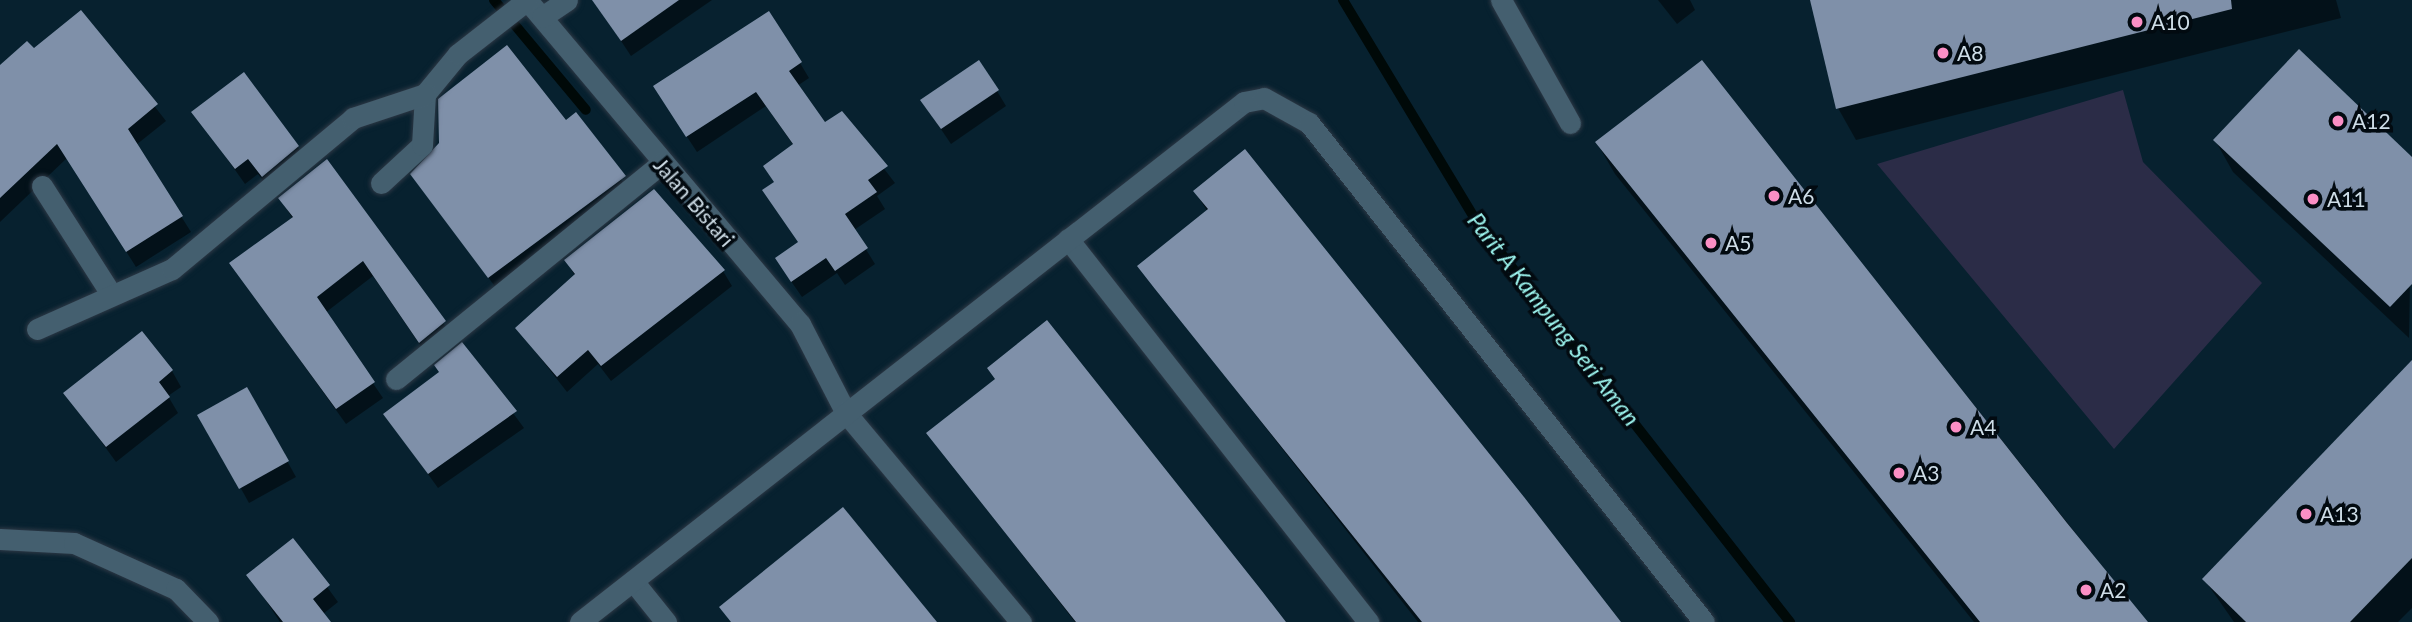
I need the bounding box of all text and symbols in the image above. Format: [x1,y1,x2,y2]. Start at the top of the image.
place label: A10 [2151,9,2190,35]
marker: A10 [2129,14,2145,30]
place label: A8 [1957,40,1983,66]
marker: A8 [1935,45,1951,61]
place label: A12 [2352,108,2391,134]
marker: A12 [2330,113,2346,129]
street label: Jalan Bistari [649,152,739,252]
place label: A6 [1788,183,1814,209]
place label: A11 [2327,186,2366,212]
marker: A6 [1766,188,1782,204]
marker: A11 [2305,191,2321,207]
water label: Parit A Kampung Seri Aman [1462,206,1646,432]
place label: A5 [1725,230,1751,256]
marker: A5 [1703,235,1719,251]
place label: A4 [1970,414,1996,440]
marker: A4 [1948,419,1964,435]
place label: A3 [1913,460,1939,486]
marker: A3 [1891,465,1907,481]
place label: A13 [2320,501,2359,527]
marker: A13 [2298,506,2314,522]
place label: A2 [2100,577,2126,603]
marker: A2 [2078,582,2094,598]

